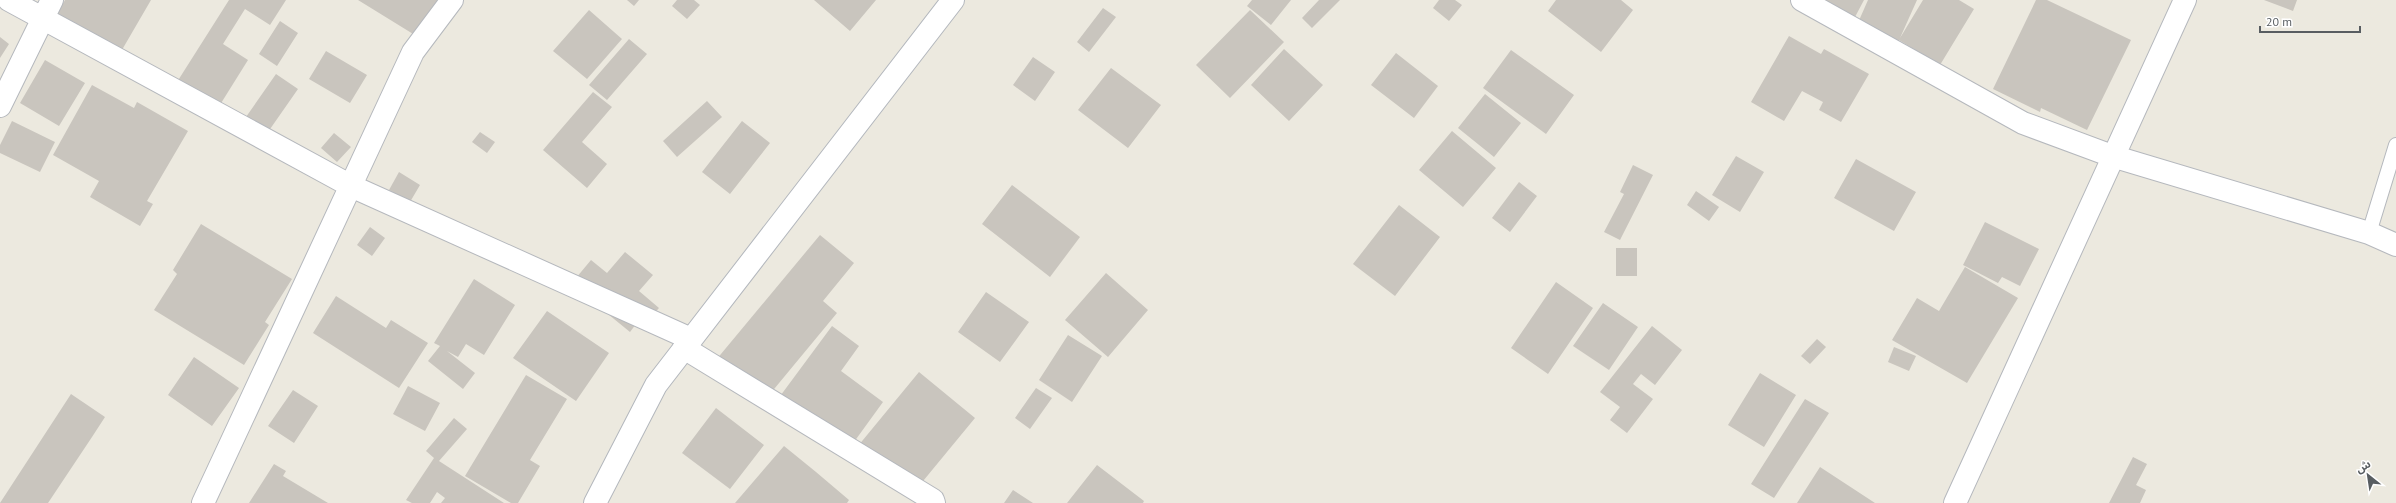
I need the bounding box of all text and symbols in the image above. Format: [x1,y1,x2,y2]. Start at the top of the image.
scale bar [2260,8,2360,34]
text: 20 m [2266,14,2292,29]
north arrow [2348,455,2388,495]
text: ش [2353,457,2373,476]

